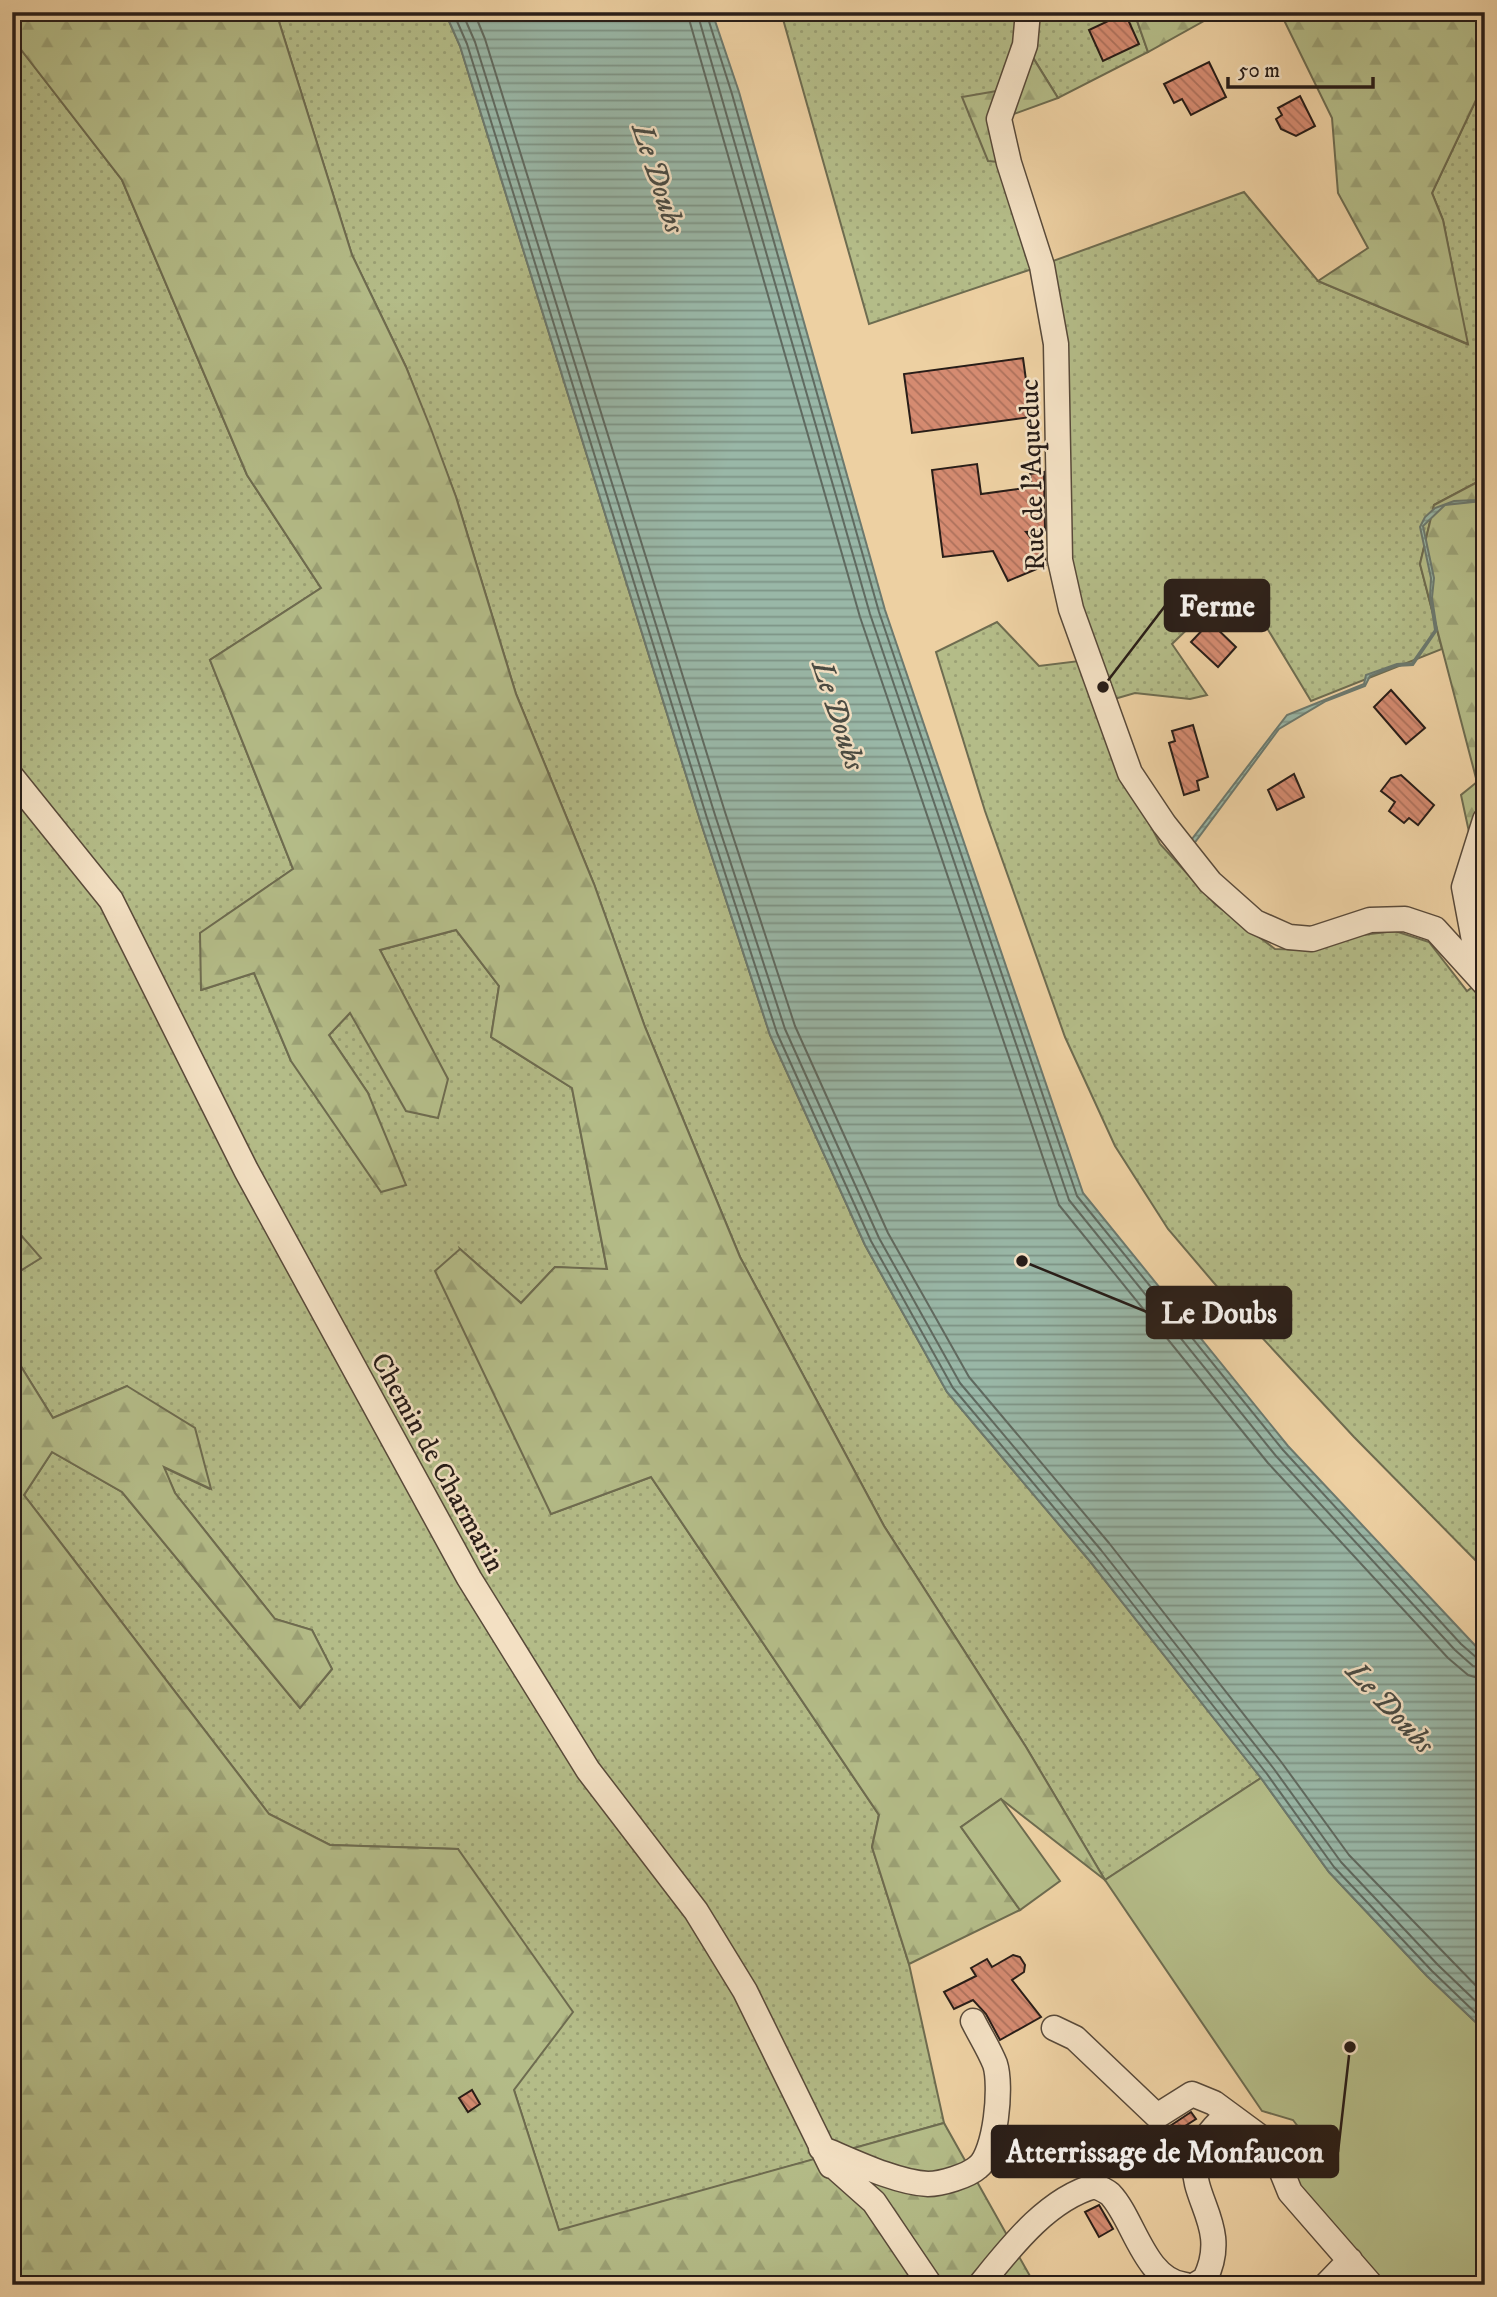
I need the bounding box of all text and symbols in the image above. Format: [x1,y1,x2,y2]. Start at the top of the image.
scale bar [1228,46,1373,90]
text: 50 m [1238,58,1280,84]
water label: Le Doubs [622,117,693,239]
street label: Rue de l'Aqueduc [1012,378,1053,572]
callout: Ferme [1165,580,1269,631]
text: Ferme [1179,589,1256,626]
water label: Le Doubs [802,654,873,776]
callout: Le Doubs [1147,1287,1291,1338]
text: Le Doubs [1161,1296,1277,1333]
street label: Chemin de Charmarin [363,1347,513,1579]
water label: Le Doubs [1336,1653,1443,1763]
callout: Atterrissage de Monfaucon [992,2126,1338,2177]
text: Atterrissage de Monfaucon [1005,2135,1324,2172]

